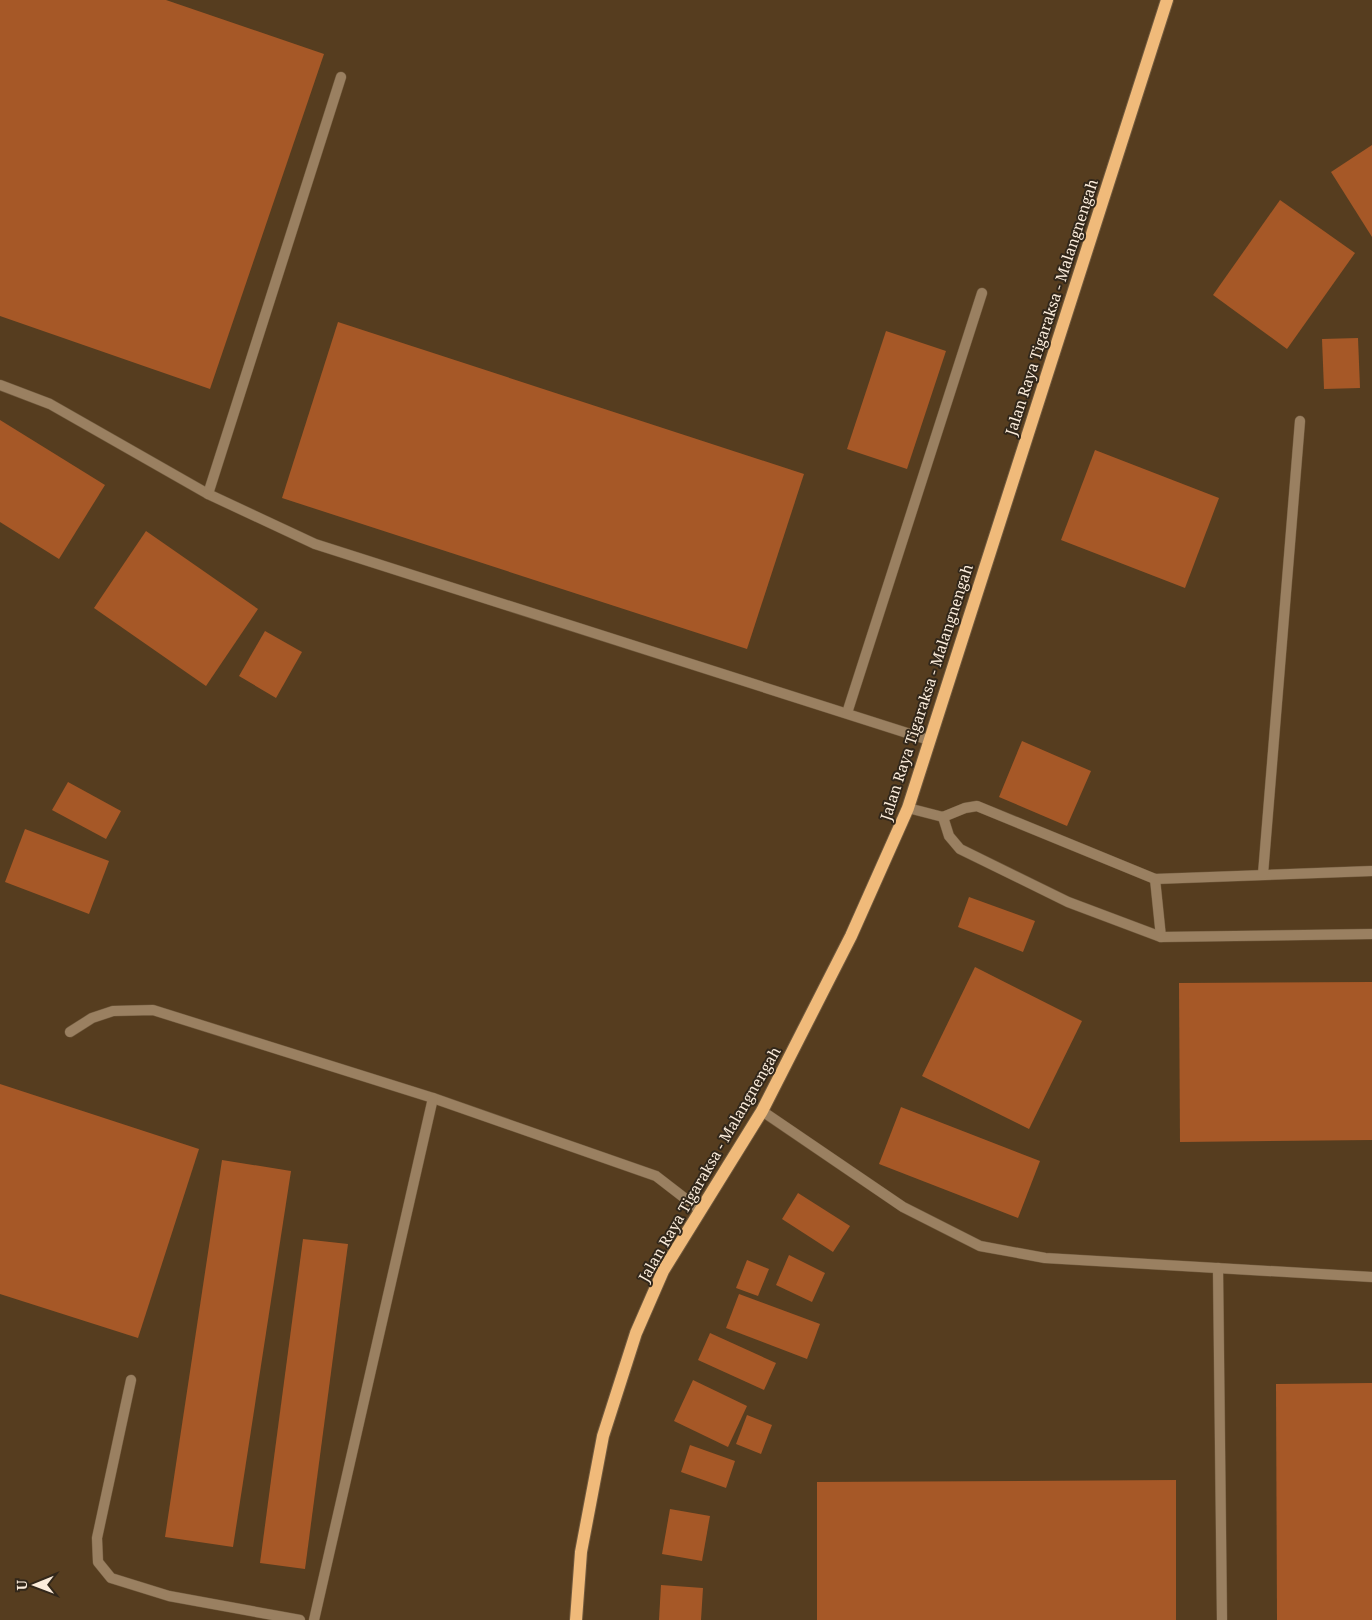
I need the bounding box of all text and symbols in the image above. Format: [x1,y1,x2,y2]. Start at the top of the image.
street label: Jalan Raya Tigaraksa - Malangnengah [1000,176,1102,439]
street label: Jalan Raya Tigaraksa - Malangnengah [875,561,977,824]
street label: Jalan Raya Tigaraksa - Malangnengah [633,1042,785,1286]
north arrow [10,1560,60,1610]
text: U [12,1579,31,1591]

